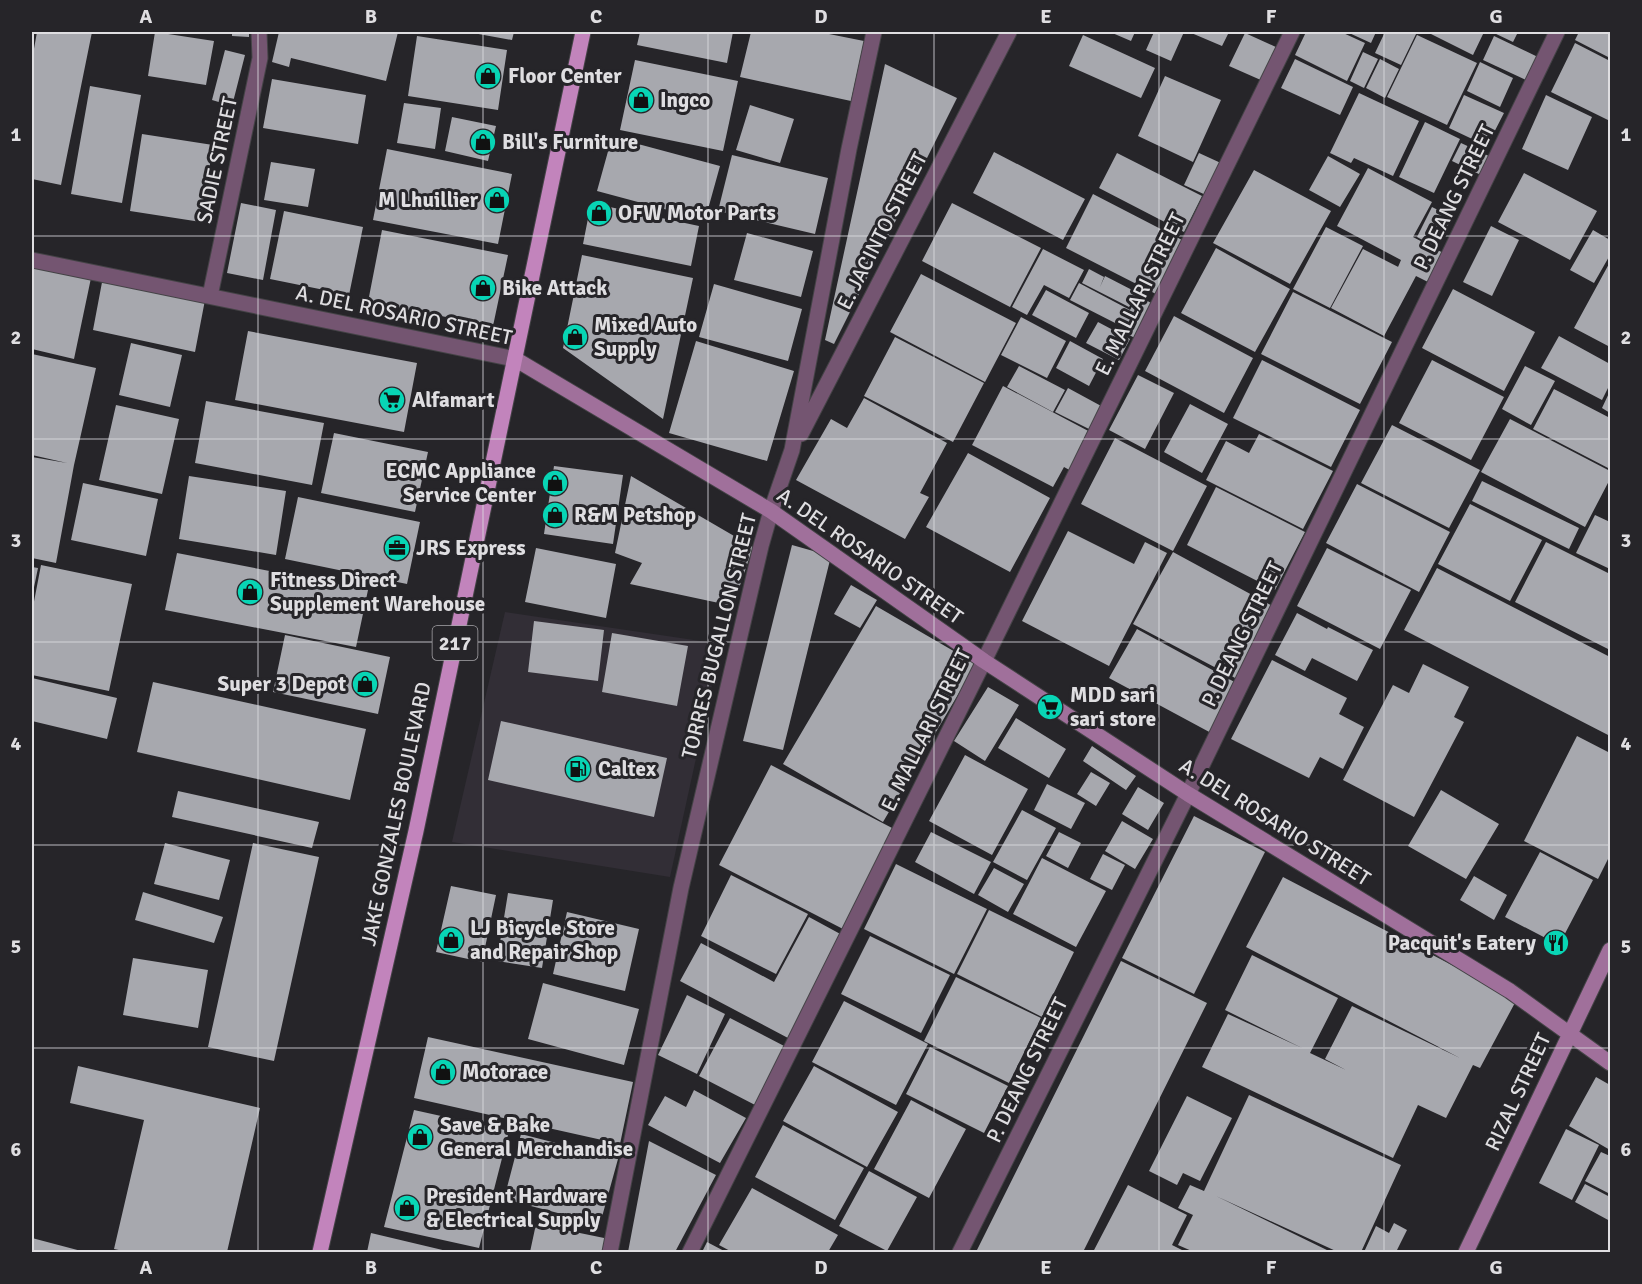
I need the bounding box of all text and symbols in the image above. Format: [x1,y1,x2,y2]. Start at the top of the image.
text: A [140,4,153,29]
text: B [365,4,377,29]
text: C [590,4,602,29]
text: D [814,4,828,29]
text: E [1040,4,1052,29]
text: F [1266,4,1277,29]
text: G [1489,4,1503,29]
shop icon: Floor Center [473,61,503,91]
place label: Floor Center [508,63,622,89]
shop icon: Ingco [626,85,656,115]
place label: Ingco [660,87,710,113]
street label: SADIE STREET [191,94,243,226]
street label: P. DEANG STREET [1408,120,1501,274]
text: 1 [11,122,22,147]
text: 1 [1621,122,1632,147]
shop icon: Bill's Furniture [468,127,498,157]
place label: Bill's Furniture [502,129,638,155]
street label: E. JACINTO STREET [831,147,933,314]
shop icon: M Lhuillier [482,185,512,215]
place label: M Lhuillier [378,187,479,213]
shop icon: OFW Motor Parts [584,198,614,228]
place label: OFW Motor Parts [618,200,776,226]
street label: E. MALLARI STREET [1089,208,1191,380]
shop icon: Bike Attack [468,273,498,303]
place label: Bike Attack [502,275,607,301]
street label: A. DEL ROSARIO STREET [293,279,515,351]
place label: Mixed Auto Supply [594,312,697,362]
shop icon: Mixed Auto Supply [560,322,590,352]
text: 2 [11,325,21,350]
text: 2 [1621,325,1631,350]
supermarket icon: Alfamart [377,385,407,415]
place label: Alfamart [412,387,495,413]
place label: ECMC Appliance Service Center [385,458,537,508]
shop icon: ECMC Appliance Service Center [540,468,570,498]
street label: A. DEL ROSARIO STREET [772,482,968,630]
shop icon: R&M Petshop [540,500,570,530]
place label: R&M Petshop [574,502,696,528]
street label: TORRES BUGALLON STREET [676,510,762,761]
text: 3 [11,528,21,553]
text: 3 [1621,528,1631,553]
office icon: JRS Express [382,533,412,563]
place label: JRS Express [416,535,526,561]
street label: P. DEANG STREET [1196,557,1289,711]
place label: Fitness Direct Supplement Warehouse [270,567,485,617]
shop icon: Fitness Direct Supplement Warehouse [235,577,265,607]
road number: 217 [432,626,478,660]
street label: E. MALLARI STREET [875,644,977,816]
shop icon: Super 3 Depot [350,669,380,699]
place label: Super 3 Depot [218,671,346,697]
street label: JAKE GONZALES BOULEVARD [355,680,437,948]
place label: MDD sari sari store [1070,682,1156,732]
supermarket icon: MDD sari sari store [1035,692,1065,722]
text: 4 [11,731,22,756]
text: 4 [1621,731,1632,756]
street label: A. DEL ROSARIO STREET [1175,753,1376,892]
fuel station icon: Caltex [563,754,593,784]
place label: Caltex [598,756,657,782]
place label: LJ Bicycle Store and Repair Shop [470,915,618,965]
shop icon: LJ Bicycle Store and Repair Shop [436,925,466,955]
restaurant icon: Pacquit's Eatery [1541,928,1571,958]
place label: Pacquit's Eatery [1388,930,1537,956]
text: 5 [11,934,21,959]
text: 5 [1621,934,1631,959]
street label: P. DEANG STREET [981,993,1074,1147]
street label: RIZAL STREET [1479,1028,1557,1155]
shop icon: Motorace [428,1057,458,1087]
place label: Motorace [462,1059,548,1085]
place label: Save & Bake General Merchandise [440,1112,633,1162]
shop icon: Save & Bake General Merchandise [405,1122,435,1152]
text: 6 [11,1137,22,1162]
text: 6 [1621,1137,1632,1162]
place label: President Hardware & Electrical Supply [426,1183,608,1233]
shop icon: President Hardware & Electrical Supply [392,1193,422,1223]
text: A [140,1255,153,1280]
text: B [365,1255,377,1280]
text: C [590,1255,602,1280]
text: D [814,1255,828,1280]
text: E [1040,1255,1052,1280]
text: F [1266,1255,1277,1280]
text: G [1489,1255,1503,1280]

